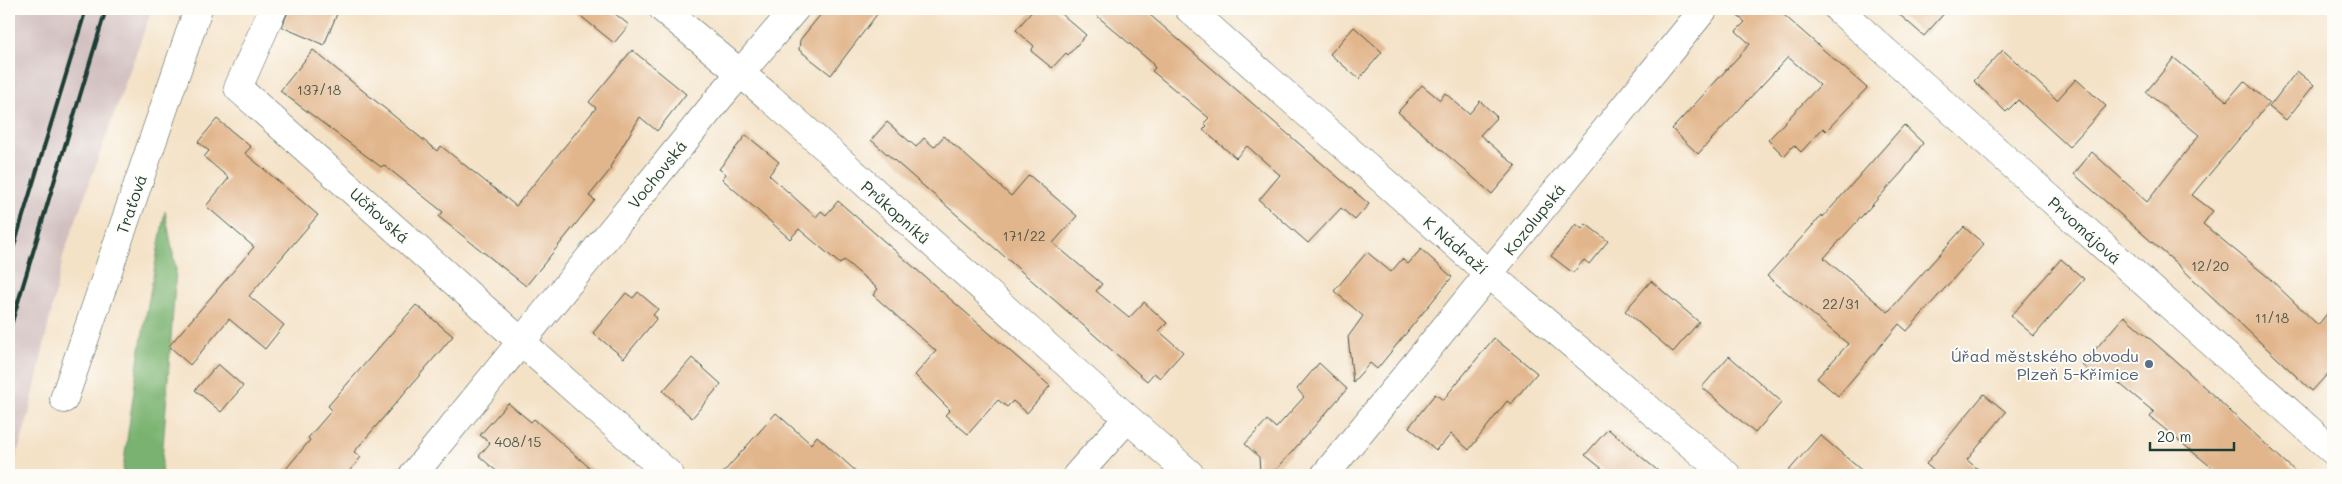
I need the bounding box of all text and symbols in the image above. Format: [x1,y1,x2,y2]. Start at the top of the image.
house number: 137/18 [297,80,341,99]
street label: Vochovská [623,135,691,213]
street label: Traťová [111,171,151,237]
street label: Průkopníků [857,176,935,248]
street label: Kozolupská [1499,179,1569,259]
street label: Učňovská [346,183,414,247]
street label: Prvomájová [2044,192,2126,268]
street label: K Nádraží [1419,211,1493,279]
house number: 171/22 [1002,226,1046,245]
house number: 12/20 [2191,256,2229,275]
house number: 22/31 [1822,294,1860,313]
house number: 11/18 [2255,308,2289,327]
place label: Úřad městského obvodu Plzeň 5-Křimice [1951,345,2139,384]
marker: Úřad městského obvodu Plzeň 5-Křimice [2143,358,2155,370]
scale bar [2150,419,2233,451]
text: 20 m [2157,426,2191,446]
house number: 408/15 [494,432,542,451]

